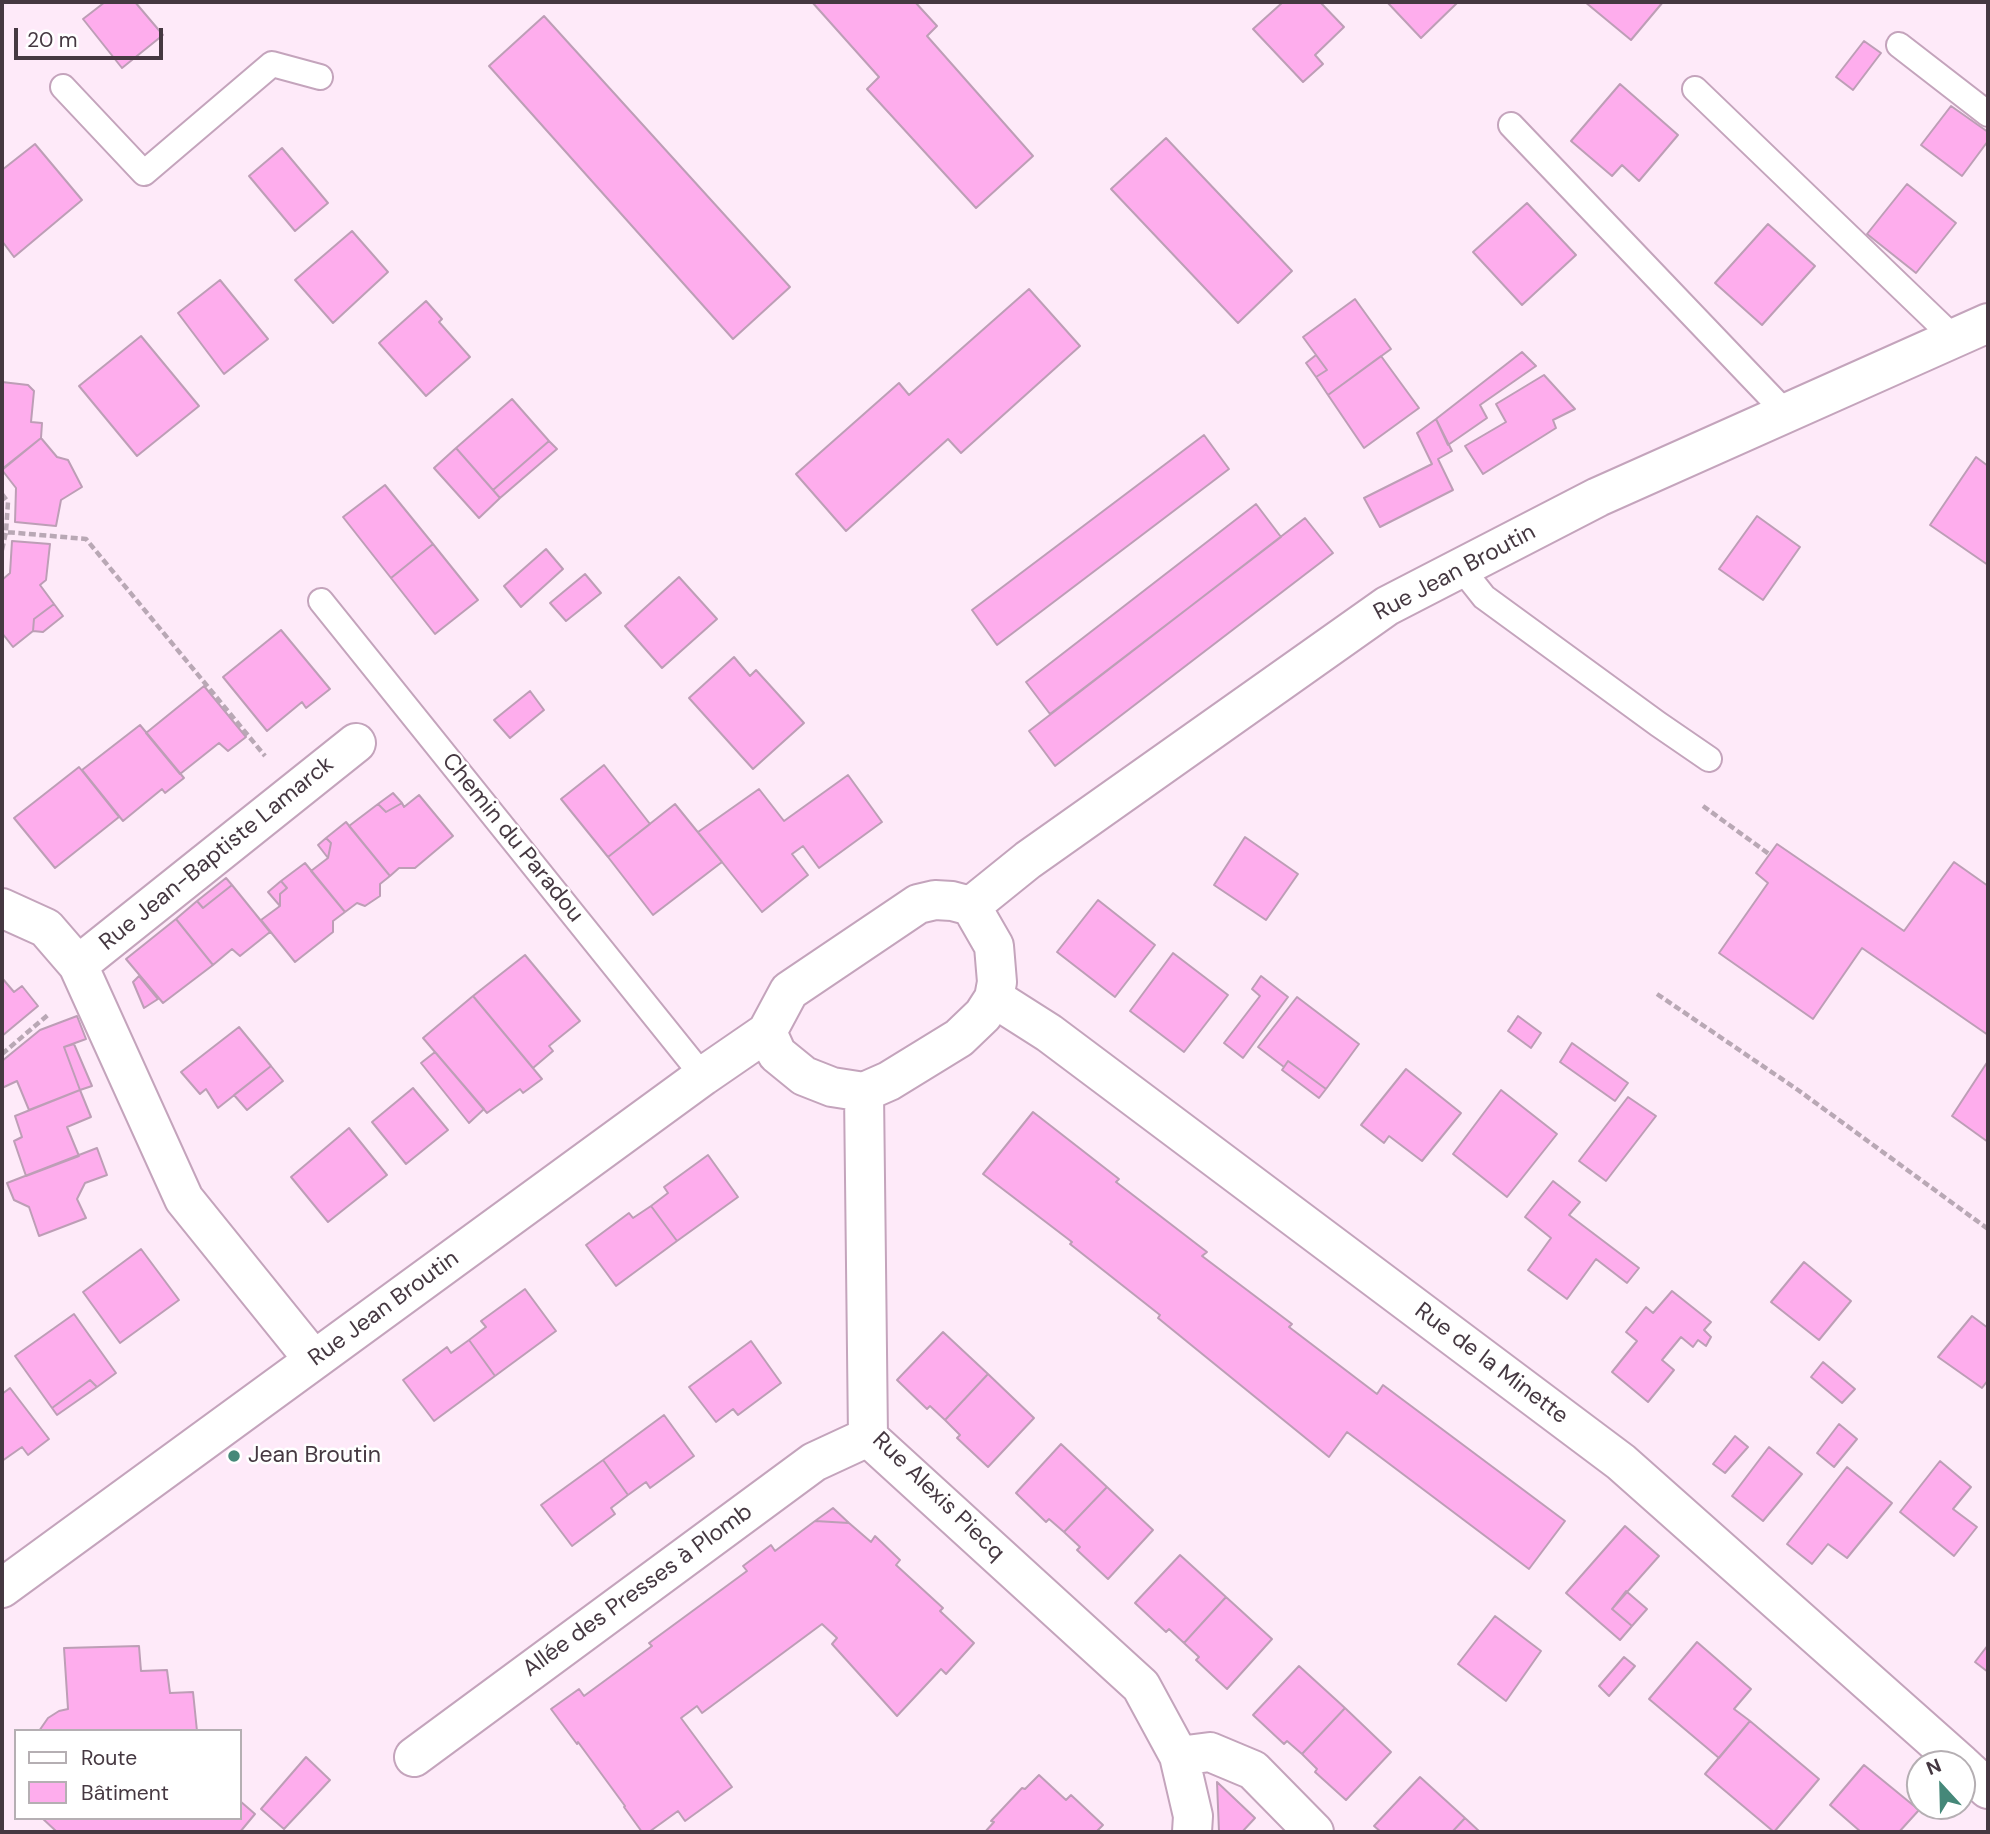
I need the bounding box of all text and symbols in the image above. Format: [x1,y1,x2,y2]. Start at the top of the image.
scale bar [18,14,166,58]
text: 20 m [27,26,78,54]
street label: Rue Jean Broutin [1370,519,1540,627]
street label: Chemin du Paradou [435,748,589,928]
street label: Rue Jean-Baptiste Lamarck [94,751,340,957]
street label: Rue Jean Broutin [304,1245,464,1373]
street label: Rue de la Minette [1409,1297,1573,1431]
street label: Rue Alexis Piecq [866,1427,1010,1567]
place label: Jean Broutin [248,1442,381,1470]
marker: Jean Broutin [226,1448,242,1464]
street label: Allée des Presses à Plomb [518,1498,758,1684]
legend [14,1729,242,1820]
text: Route [81,1744,137,1772]
north arrow [1906,1750,1976,1820]
text: N [1923,1753,1945,1781]
text: Bâtiment [81,1779,169,1807]

